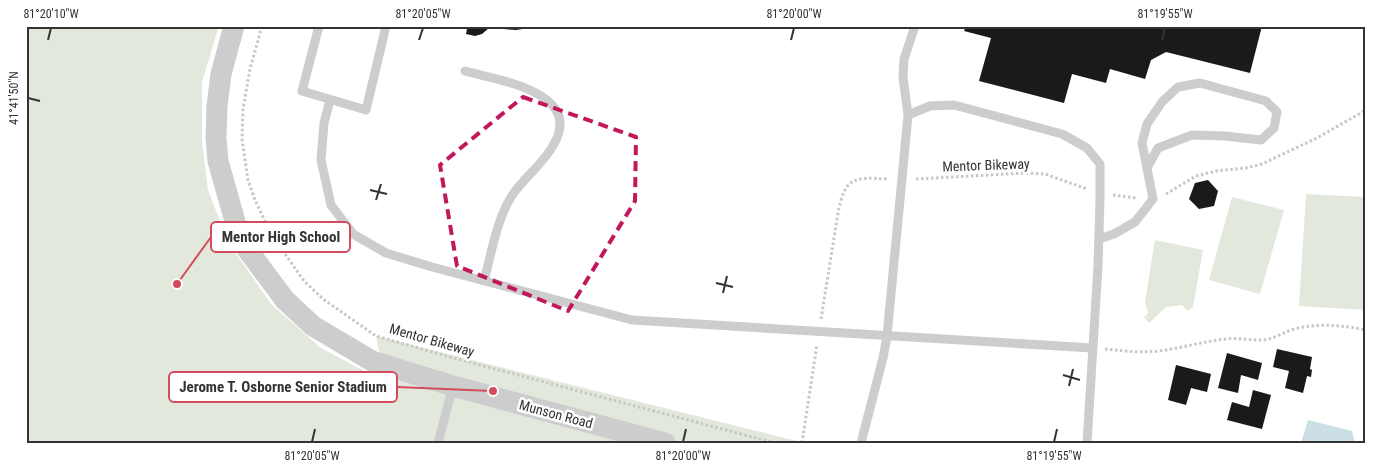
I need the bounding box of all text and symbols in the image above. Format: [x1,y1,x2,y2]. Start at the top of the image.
text: 81°20'10"W [23,7,79,21]
text: 81°20'05"W [395,7,451,21]
text: 81°20'00"W [766,7,822,21]
text: 81°19'55"W [1137,7,1193,21]
text: 41°41'50"N [7,71,21,125]
street label: Mentor Bikeway [942,155,1030,175]
callout: Mentor High School [211,222,350,252]
text: Mentor High School [222,228,340,246]
street label: Mentor Bikeway [388,320,476,360]
callout: Jerome T. Osborne Senior Stadium [169,372,397,402]
text: Jerome T. Osborne Senior Stadium [179,378,387,396]
street label: Munson Road [517,396,595,432]
text: 81°20'05"W [284,449,340,463]
text: 81°20'00"W [655,449,711,463]
text: 81°19'55"W [1026,449,1082,463]

